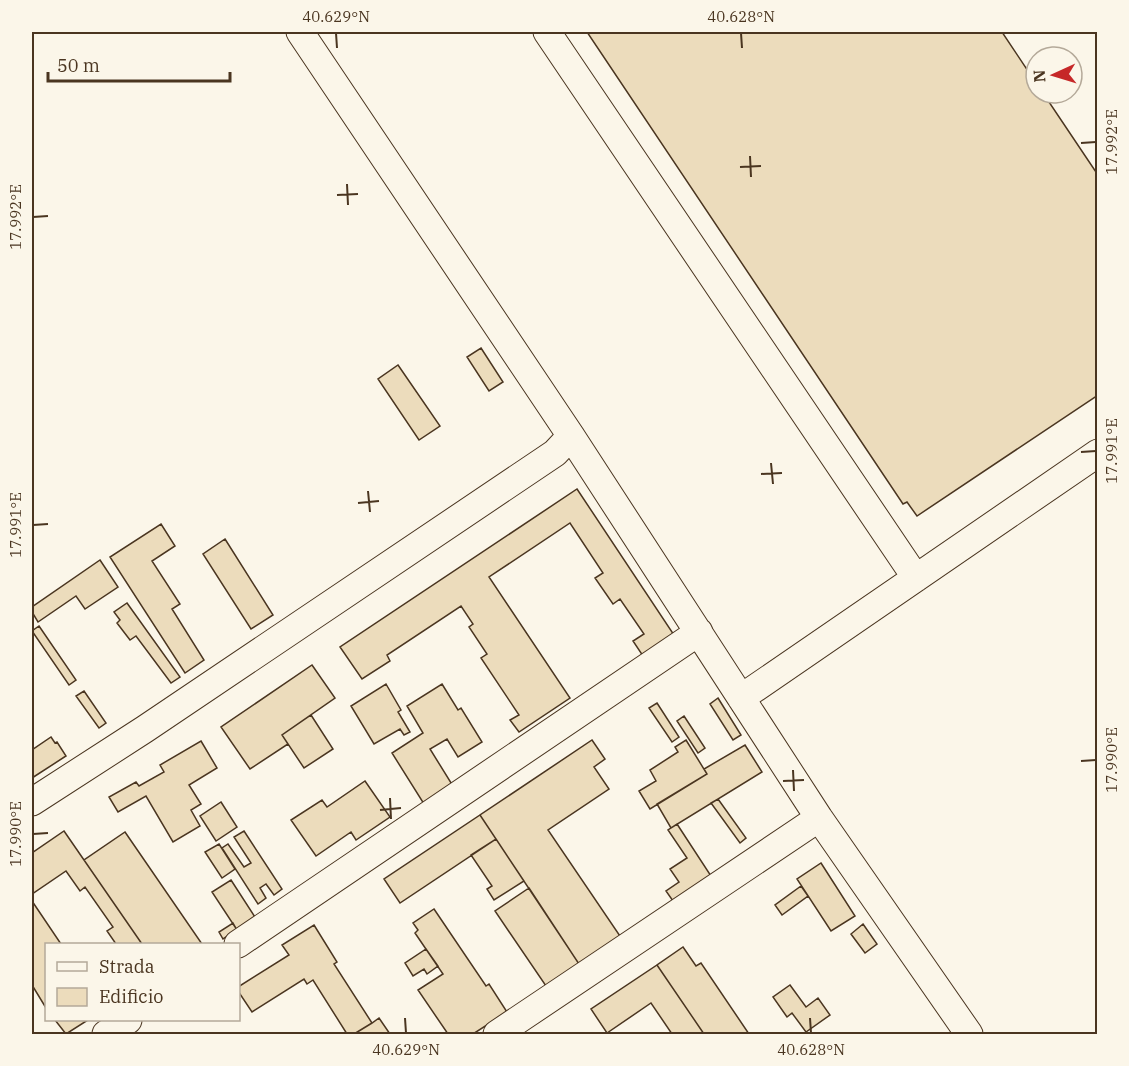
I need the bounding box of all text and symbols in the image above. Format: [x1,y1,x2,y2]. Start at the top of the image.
text: 40.629°N [302,7,370,26]
text: 40.628°N [707,7,775,26]
scale bar [48,45,230,83]
north arrow [1024,45,1084,105]
text: 50 m [57,54,100,77]
text: N [1029,69,1049,83]
text: 17.992°E [1102,109,1121,175]
text: 17.992°E [6,184,25,250]
text: 17.991°E [1102,418,1121,484]
text: 17.991°E [6,492,25,558]
text: 17.990°E [1102,727,1121,793]
text: 17.990°E [6,801,25,867]
legend [45,943,240,1021]
text: Strada [99,955,155,978]
text: Edificio [99,985,163,1008]
text: 40.629°N [372,1040,440,1059]
text: 40.628°N [777,1040,845,1059]

